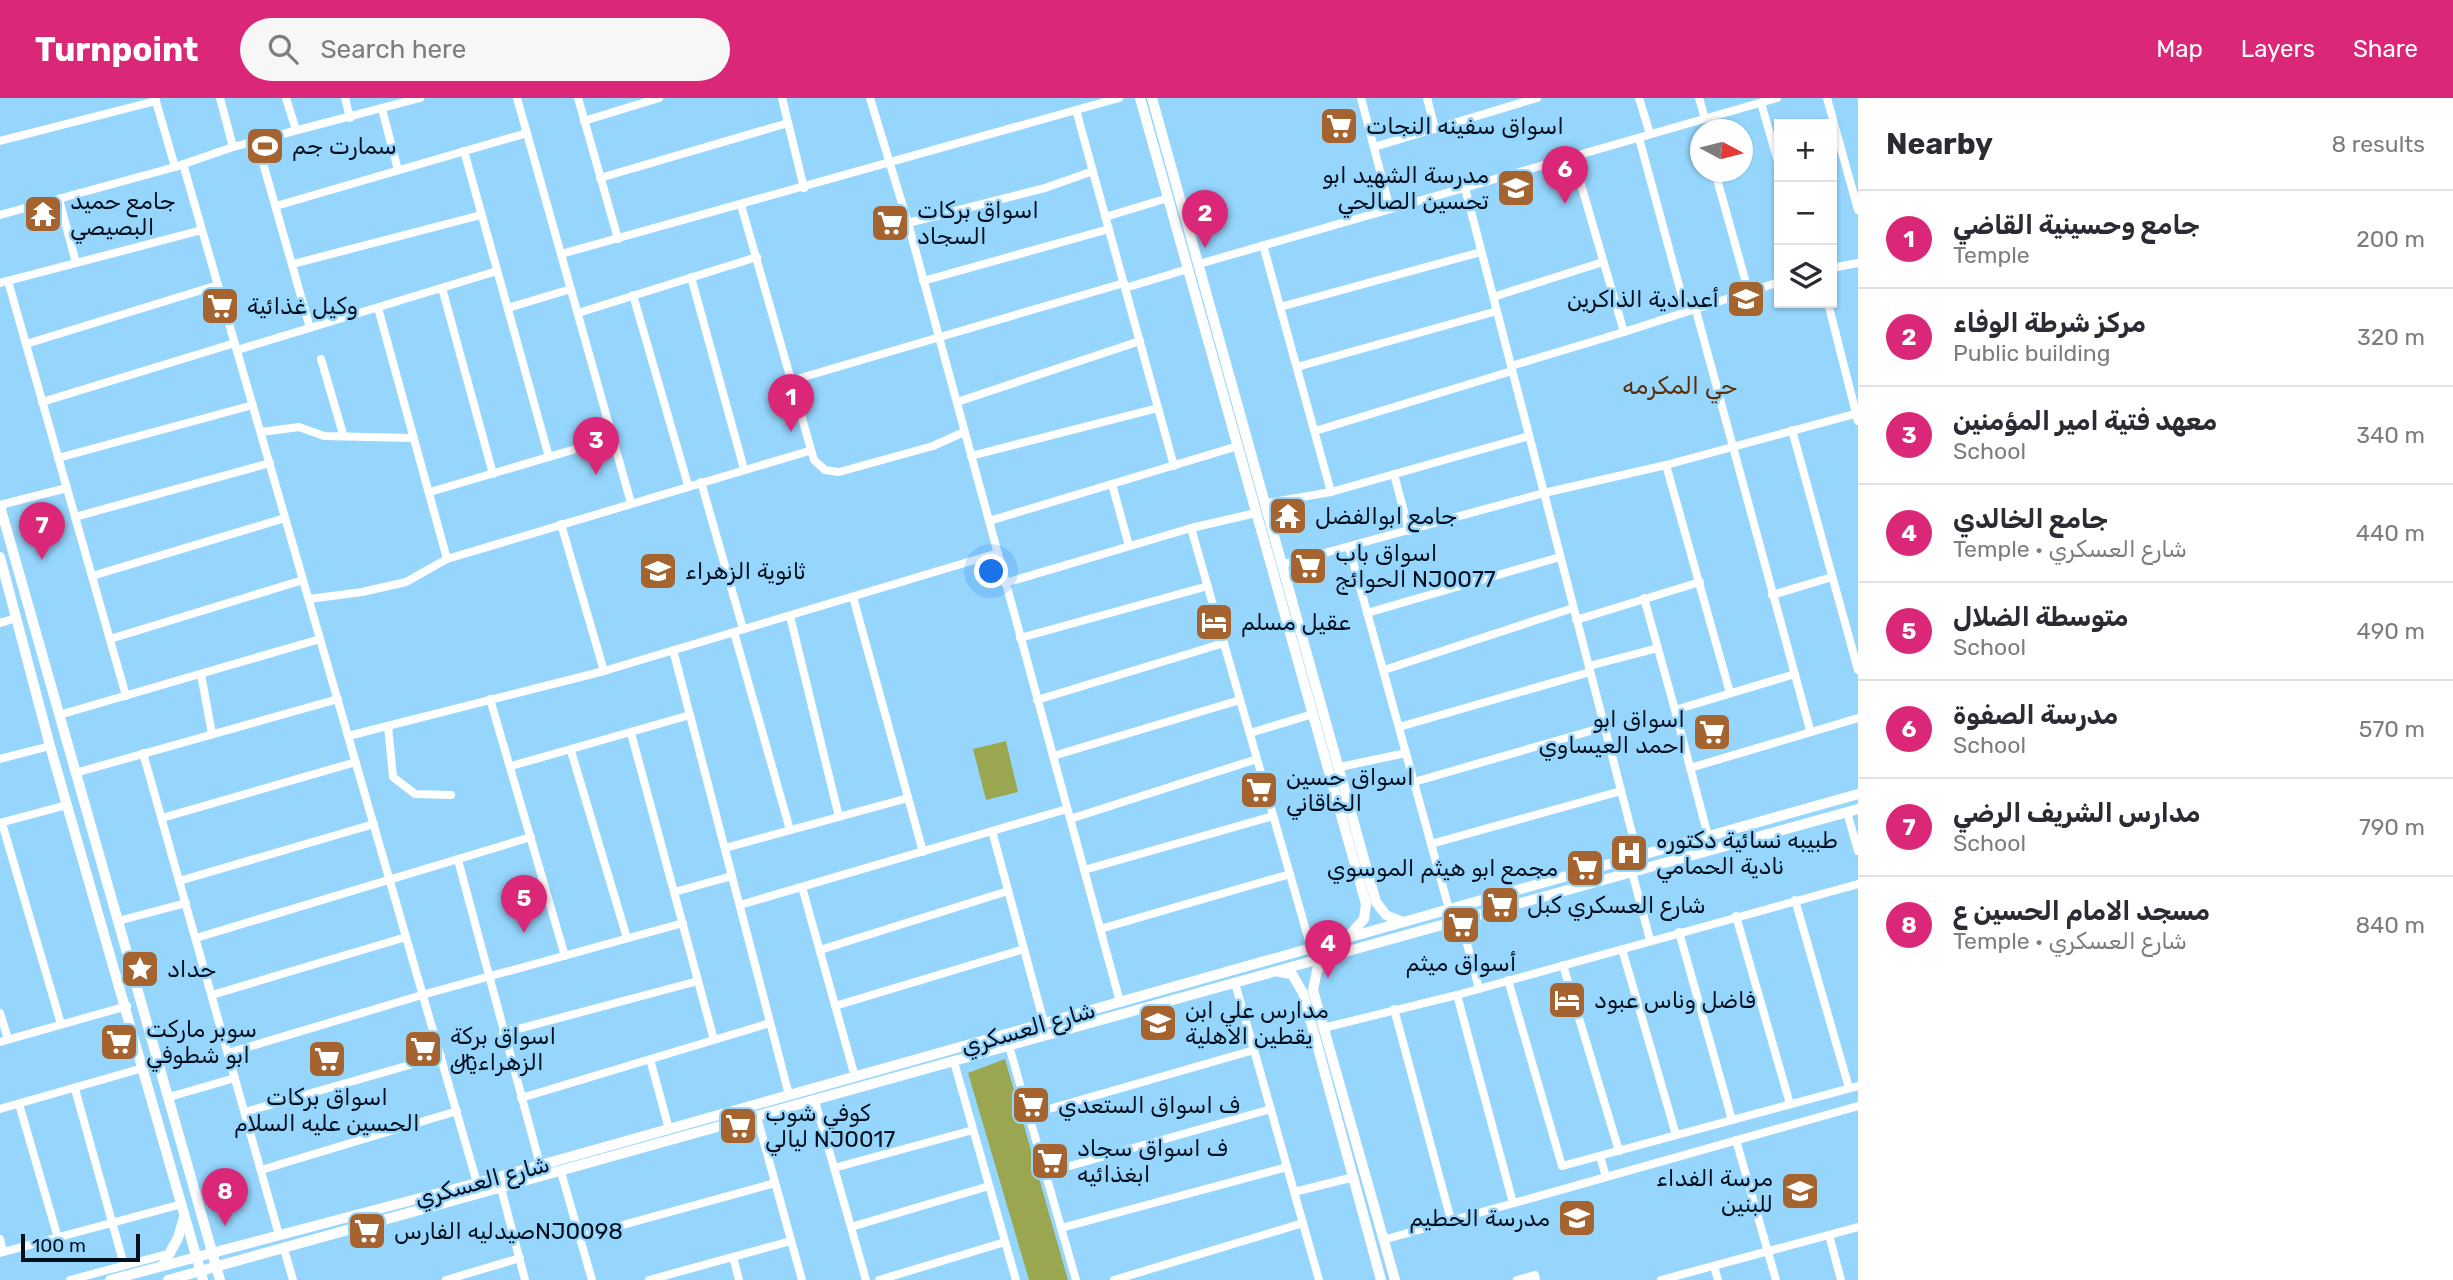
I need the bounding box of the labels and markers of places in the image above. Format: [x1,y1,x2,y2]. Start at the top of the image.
supermarket icon: اسواق سفينه النجات [1318,105,1360,147]
place label: اسواق سفينه النجات [1366,112,1564,140]
sports icon: سمارت جم [244,125,286,167]
place label: سمارت جم [292,132,397,161]
pin: 6 [1542,146,1588,204]
place label: مدرسة الشهيد ابو تحسين الصالحي [1322,161,1489,218]
school or university icon: مدرسة الشهيد ابو تحسين الصالحي [1495,167,1537,209]
place label: جامع حميد البصيصي [70,187,176,244]
pin: 2 [1182,190,1228,248]
temple icon: جامع حميد البصيصي [22,193,64,235]
place label: اسواق بركات السجاد [917,196,1039,250]
supermarket icon: اسواق بركات السجاد [869,202,911,244]
school or university icon: أعدادية الذاكرين [1725,278,1767,320]
supermarket icon: وكيل غذائية [199,285,241,327]
place label: أعدادية الذاكرين [1567,285,1719,313]
place label: وكيل غذائية [247,292,358,320]
pin: 1 [768,374,814,432]
pin: 3 [573,417,619,475]
temple icon: جامع ابوالفضل [1267,495,1309,537]
pin: 7 [19,502,65,560]
place label: جامع ابوالفضل [1315,502,1457,533]
place label: اسواق باب الحوائج NJ0077 [1335,539,1496,595]
supermarket icon: اسواق باب الحوائج NJ0077 [1287,545,1329,587]
school or university icon: ثانوية الزهراء [637,550,679,592]
place label: ثانوية الزهراء [685,557,806,585]
hotel icon: عقيل مسلم [1193,601,1235,643]
place label: عقيل مسلم [1241,608,1351,637]
place label: اسواق ابو احمد العيساوي [1538,705,1685,762]
supermarket icon: اسواق ابو احمد العيساوي [1691,711,1733,753]
place label: اسواق حسين الخاقاني [1286,763,1414,820]
supermarket icon: اسواق حسين الخاقاني [1238,769,1280,811]
place label: طبيبه نسائية دكتوره نادية الحمامي [1656,826,1838,883]
hospital icon: طبيبه نسائية دكتوره نادية الحمامي [1608,832,1650,874]
supermarket icon: مجمع ابو هيثم الموسوي [1564,847,1606,889]
place label: مجمع ابو هيثم الموسوي [1327,854,1558,885]
pin: 5 [501,875,547,933]
supermarket icon: شارع العسكري كبل [1479,884,1521,926]
place label: شارع العسكري كبل [1527,891,1706,922]
supermarket icon: أسواق ميثم [1440,904,1482,946]
pin: 4 [1305,920,1351,978]
place icon: حداد [119,948,161,990]
place label: أسواق ميثم [1406,949,1516,978]
place label: حداد [167,955,216,983]
hotel icon: فاضل وناس عبود [1546,979,1588,1021]
place label: فاضل وناس عبود [1594,986,1756,1014]
place label: مدارس علي ابن يقطين الاهلية [1185,996,1329,1050]
school or university icon: مدارس علي ابن يقطين الاهلية [1137,1002,1179,1044]
place label: سوبر ماركت ابو شطوفي [146,1015,257,1072]
supermarket icon: سوبر ماركت ابو شطوفي [98,1021,140,1063]
place label: اسواق بركة الزهراء﷼ [450,1022,556,1076]
supermarket icon: اسواق بركة الزهراء﷼ [402,1028,444,1070]
supermarket icon: اسواق بركات الحسين عليه السلام [306,1038,348,1080]
place label: اسواق بركات الحسين عليه السلام [234,1083,420,1138]
supermarket icon: ف اسواق الستعدي [1010,1084,1052,1126]
place label: ف اسواق الستعدي [1058,1091,1240,1122]
place label: كوفي شوب ليالي NJ0017 [765,1099,895,1156]
supermarket icon: كوفي شوب ليالي NJ0017 [717,1105,759,1147]
place label: ف اسواق سجاد ابغذائيه [1077,1134,1228,1188]
supermarket icon: ف اسواق سجاد ابغذائيه [1029,1140,1071,1182]
place label: مرسة الفداء للبنين [1656,1164,1773,1218]
pin: 8 [202,1168,248,1226]
school or university icon: مرسة الفداء للبنين [1779,1170,1821,1212]
school or university icon: مدرسة الحطيم [1556,1197,1598,1239]
place label: مدرسة الحطيم [1409,1204,1550,1233]
supermarket icon: صيدليه الفارسNJ0098 [346,1210,388,1252]
place label: صيدليه الفارسNJ0098 [394,1217,623,1245]

